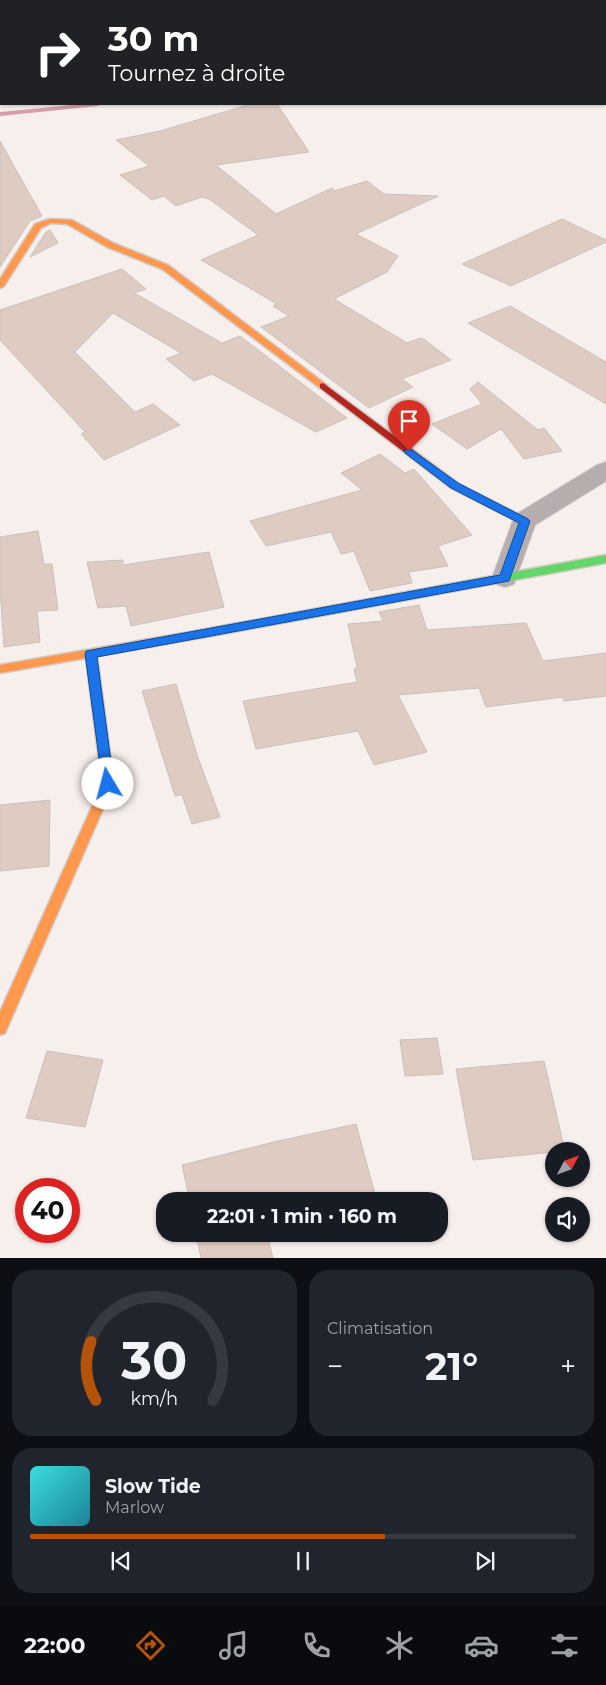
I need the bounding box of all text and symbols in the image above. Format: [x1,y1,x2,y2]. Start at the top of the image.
text: 30 m [108,17,199,60]
icon: right [25,20,90,85]
text: Tournez à droite [108,60,285,87]
pin [388,400,430,451]
icon: arrive [395,407,423,435]
position arrow [81,757,133,809]
north arrow [545,1142,590,1188]
map controls [545,1142,590,1242]
speed limit sign: 40 [15,1178,80,1243]
button: sound [545,1197,590,1242]
text: 22:01 · 1 min · 160 m [207,1205,397,1228]
text: Climatisation [327,1319,433,1338]
text: 30 [120,1329,188,1392]
text: 21° [425,1343,478,1390]
text: − [327,1349,343,1383]
text: + [560,1349,576,1383]
text: km/h [131,1388,178,1409]
text: Slow Tide [105,1475,201,1498]
text: Marlow [105,1498,164,1517]
icon: previous [107,1547,135,1575]
icon: pause [289,1547,317,1575]
icon: next [471,1547,499,1575]
icon: directions [133,1628,168,1663]
icon: music [216,1628,251,1663]
icon: phone [299,1628,334,1663]
icon: climate [382,1628,417,1663]
icon: car [464,1628,499,1663]
icon: filters [547,1628,582,1663]
text: 22:00 [24,1632,85,1659]

